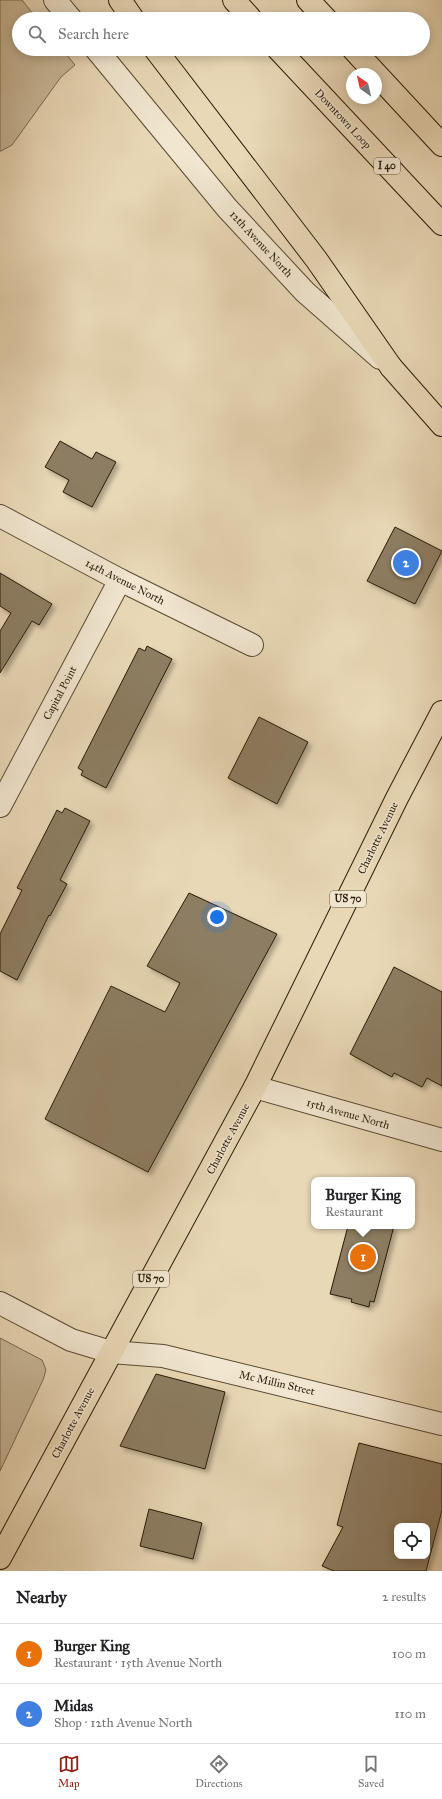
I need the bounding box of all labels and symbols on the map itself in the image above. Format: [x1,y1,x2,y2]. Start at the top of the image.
north arrow [346,68,382,104]
street label: Downtown Loop [312,86,374,152]
road number: I 40 [374,158,400,174]
street label: 12th Avenue North [227,208,295,280]
pin: 2 [393,548,419,578]
street label: 14th Avenue North [83,556,167,608]
street label: Capital Point [40,664,80,722]
street label: Charlotte Avenue [355,799,401,876]
road number: US 70 [330,891,366,907]
your location [207,907,227,927]
street label: 15th Avenue North [305,1096,391,1132]
street label: Charlotte Avenue [204,1101,252,1177]
pin: 1 [350,1242,376,1272]
road number: US 70 [133,1271,169,1287]
street label: Mc Millin Street [238,1368,316,1398]
street label: Charlotte Avenue [49,1385,97,1461]

